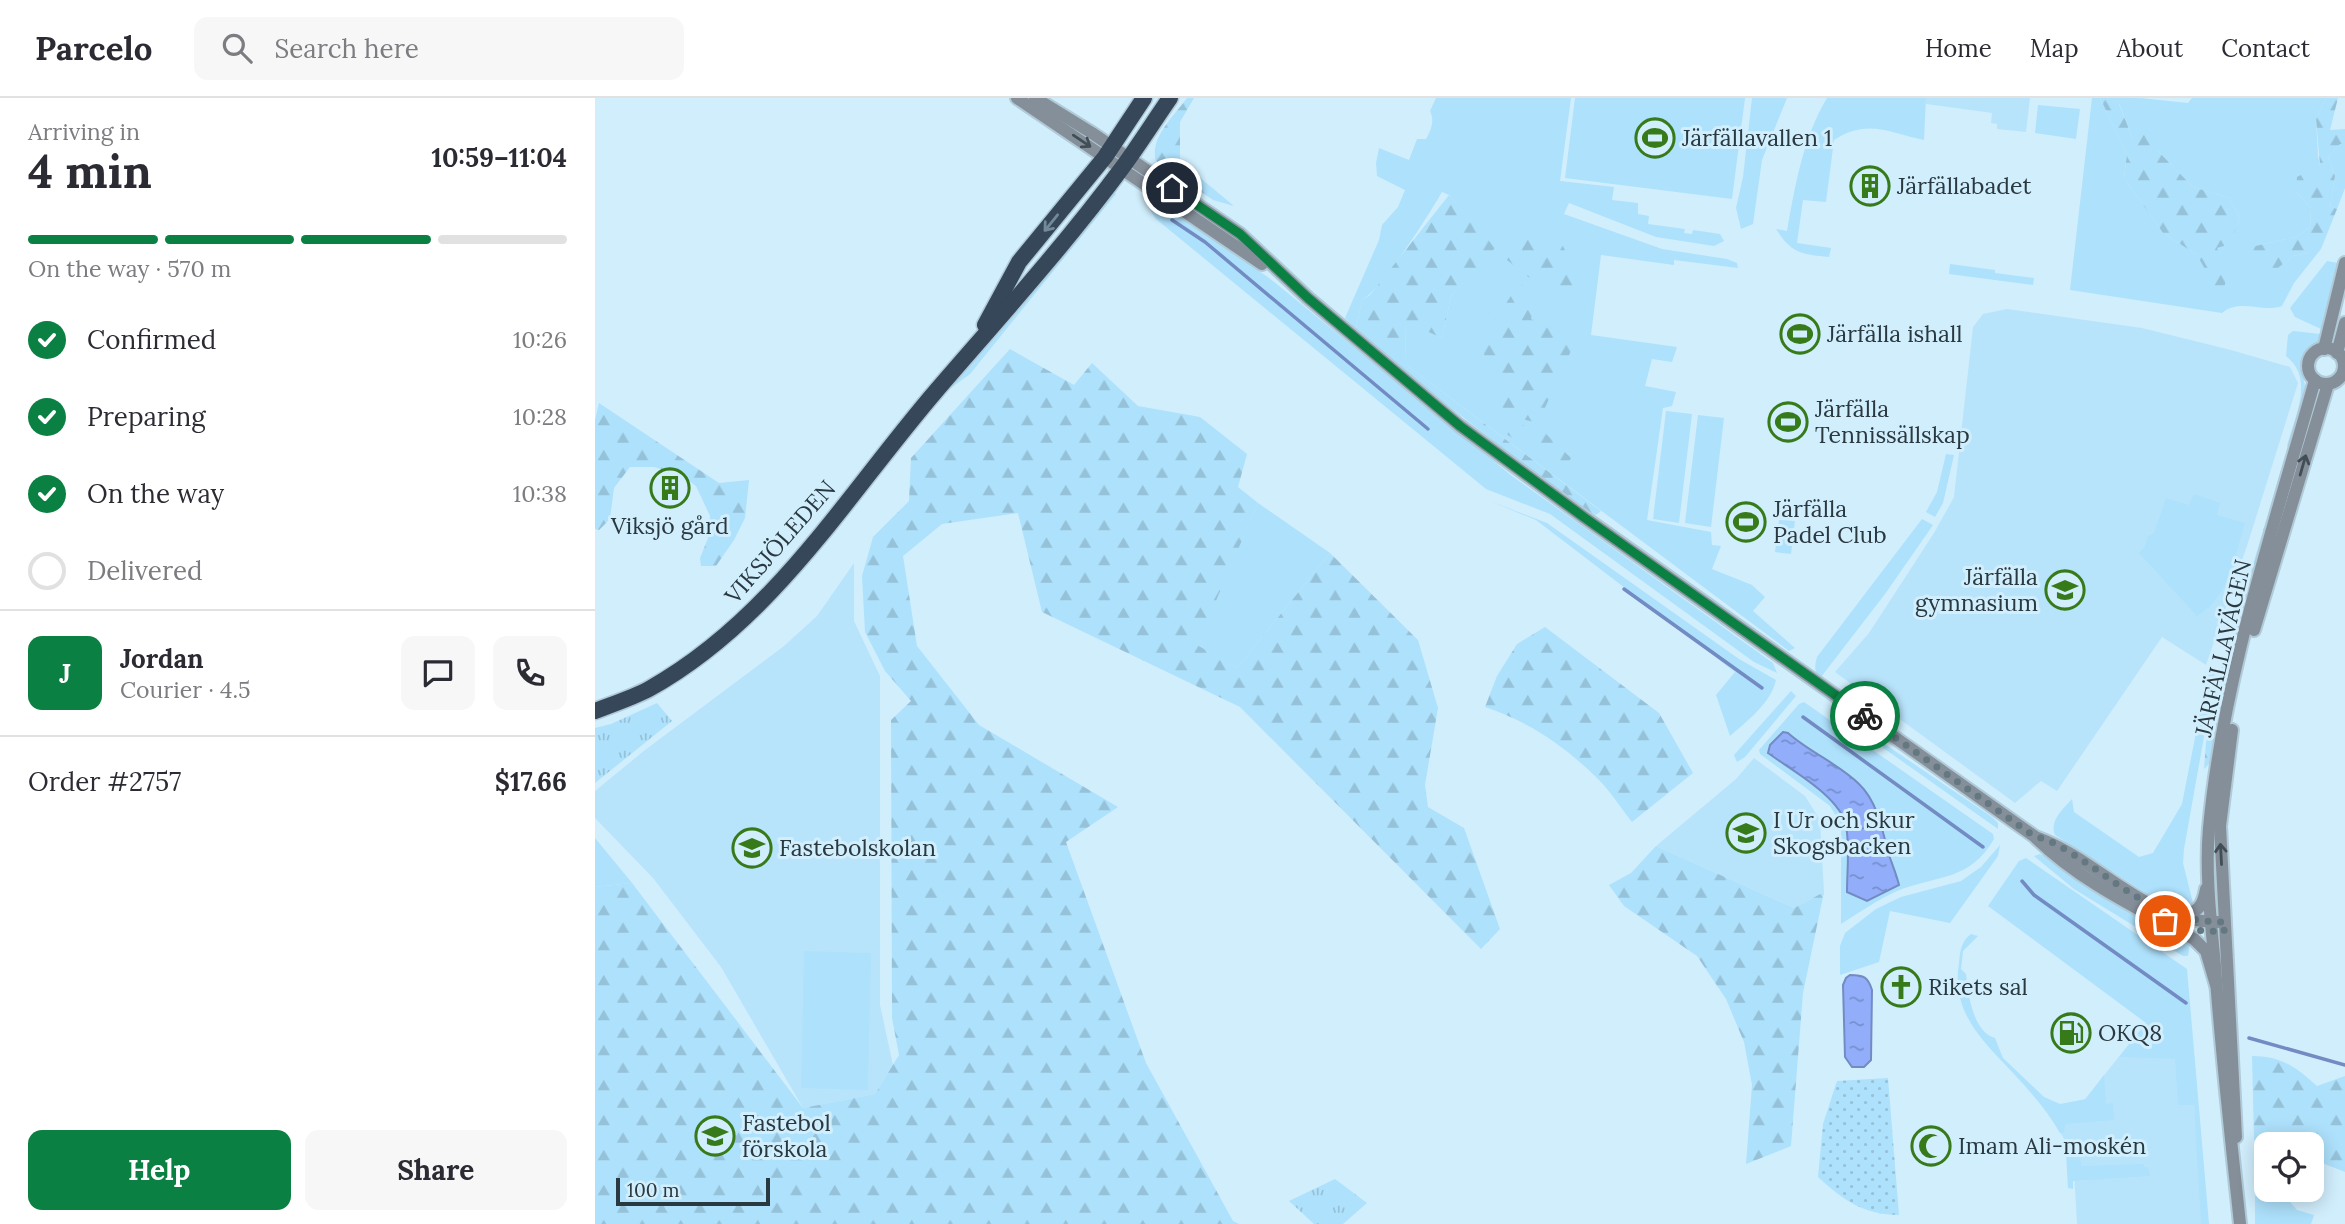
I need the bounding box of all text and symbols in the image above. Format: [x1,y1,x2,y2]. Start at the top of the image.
search box [194,17,684,80]
text: Parcelo [35,27,152,69]
icon: search [218,29,256,67]
text: Search here [274,32,419,65]
text: Home [1925,33,1992,64]
text: Map [2030,33,2079,64]
text: About [2117,33,2183,64]
text: Contact [2221,33,2310,64]
text: Arriving in [28,117,140,146]
sports icon: Järfällavallen 1 [1634,117,1676,159]
place label: Järfällavallen 1 [1681,123,1832,152]
one-way arrow [1071,134,1091,148]
text: 10:59–11:04 [431,141,567,174]
text: 4 min [28,142,152,201]
pin [1142,158,1202,218]
building icon: Järfällabadet [1849,165,1891,207]
icon: home [1153,169,1191,207]
place label: Järfällabadet [1896,171,2031,200]
one-way arrow [1043,214,1059,232]
text: On the way · 570 m [28,254,231,283]
sports icon: Järfälla ishall [1779,313,1821,355]
place label: Järfälla ishall [1826,319,1962,348]
icon: check [28,321,66,359]
text: Confirmed [87,323,216,356]
text: 10:26 [513,325,567,354]
place label: Järfälla Tennissällskap [1814,394,1970,449]
icon: check [28,398,66,436]
text: Preparing [87,400,206,433]
sports icon: Järfälla Tennissällskap [1767,401,1809,443]
text: 10:28 [513,402,567,431]
one-way arrow [2298,454,2311,476]
building icon: Viksjö gård [649,467,691,509]
street label: VIKSJÖLEDEN [717,474,841,610]
icon: check [28,475,66,513]
text: On the way [87,477,224,510]
text: 10:38 [513,479,567,508]
place label: Järfälla Padel Club [1772,494,1887,549]
sports icon: Järfälla Padel Club [1725,501,1767,543]
place label: Viksjö gård [610,511,729,540]
text: Delivered [87,554,203,587]
street label: JÄRFÄLLAVÄGEN [2188,556,2257,740]
place label: Järfälla gymnasium [1915,562,2038,617]
school or university icon: Järfälla gymnasium [2044,569,2086,611]
button: chat [401,636,475,710]
button: phone [493,636,567,710]
text: Jordan [120,642,204,675]
text: J [59,657,71,690]
text: Courier · 4.5 [120,675,251,704]
courier [1830,681,1900,751]
icon: bike [1846,697,1884,735]
text: Order #2757 [28,765,181,798]
text: $17.66 [495,765,567,798]
place label: I Ur och Skur Skogsbacken [1773,805,1915,860]
school or university icon: I Ur och Skur Skogsbacken [1725,812,1767,854]
school or university icon: Fastebolskolan [731,827,773,869]
place label: Fastebolskolan [779,833,936,862]
one-way arrow [2215,842,2228,865]
pin [2135,891,2195,951]
icon: bag [2146,902,2184,940]
church icon: Rikets sal [1880,966,1922,1008]
place label: Rikets sal [1928,972,2028,1001]
fuel station icon: OKQ8 [2050,1012,2092,1054]
place label: OKQ8 [2098,1018,2162,1047]
place label: Fastebol förskola [742,1108,831,1163]
school or university icon: Fastebol förskola [694,1115,736,1157]
mosque icon: Imam Ali-moskén [1910,1125,1952,1167]
button: Help [28,1130,291,1210]
button: Share [305,1130,567,1210]
place label: Imam Ali-moskén [1958,1131,2146,1160]
map controls [2254,1132,2324,1202]
button: locate [2254,1132,2324,1202]
scale bar [616,1175,770,1207]
text: 100 m [627,1178,680,1202]

